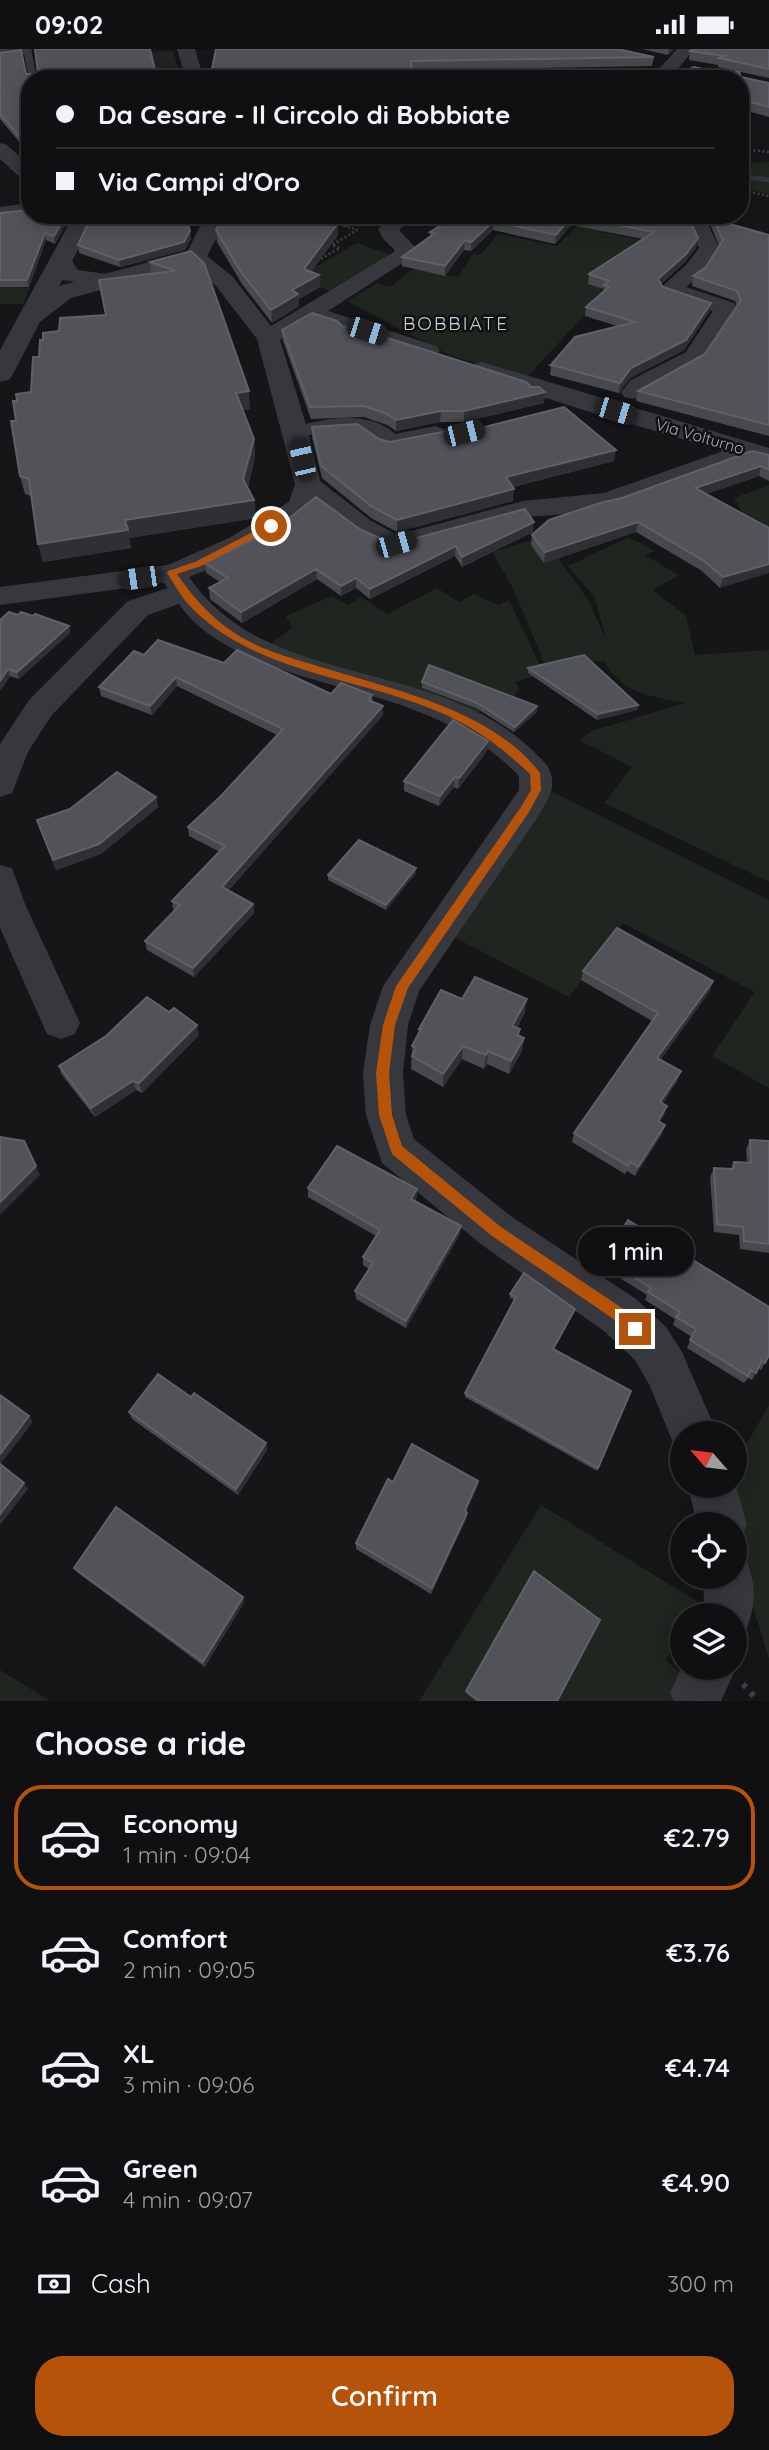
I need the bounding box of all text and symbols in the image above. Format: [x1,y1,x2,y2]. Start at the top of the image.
text: 09:02 [35,8,104,41]
text: Da Cesare - Il Circolo di Bobbiate [98,98,510,131]
text: Via Campi d'Oro [98,165,300,198]
district label: BOBBIATE [403,311,509,335]
car [344,315,391,347]
car [593,395,640,427]
street label: Via Volturno [653,414,747,458]
car [442,418,487,448]
car [288,436,317,482]
route start [255,510,287,542]
car [373,528,420,560]
car [118,565,163,591]
callout: 1 min [577,1227,693,1277]
text: 1 min [608,1237,664,1266]
route end [619,1313,651,1345]
north arrow [670,1421,747,1498]
map controls [670,1421,747,1680]
button: locate [670,1512,747,1589]
button: layers [670,1603,747,1680]
text: Choose a ride [35,1723,247,1763]
icon: car [39,1806,102,1869]
text: Economy [123,1807,238,1840]
text: €2.79 [664,1821,730,1854]
text: 1 min · 09:04 [123,1840,251,1869]
icon: car [39,1921,102,1984]
text: Comfort [123,1922,228,1955]
text: €3.76 [666,1936,730,1969]
text: 2 min · 09:05 [123,1955,255,1984]
icon: car [39,2036,102,2099]
text: XL [123,2037,155,2070]
text: €4.74 [665,2051,730,2084]
text: 3 min · 09:06 [123,2070,254,2099]
icon: car [39,2151,102,2214]
text: Green [123,2152,198,2185]
text: €4.90 [662,2166,730,2199]
text: 4 min · 09:07 [123,2185,253,2214]
icon: cash [35,2265,73,2303]
text: Cash [91,2267,151,2300]
text: 300 m [667,2269,734,2298]
button: Confirm [35,2356,734,2436]

